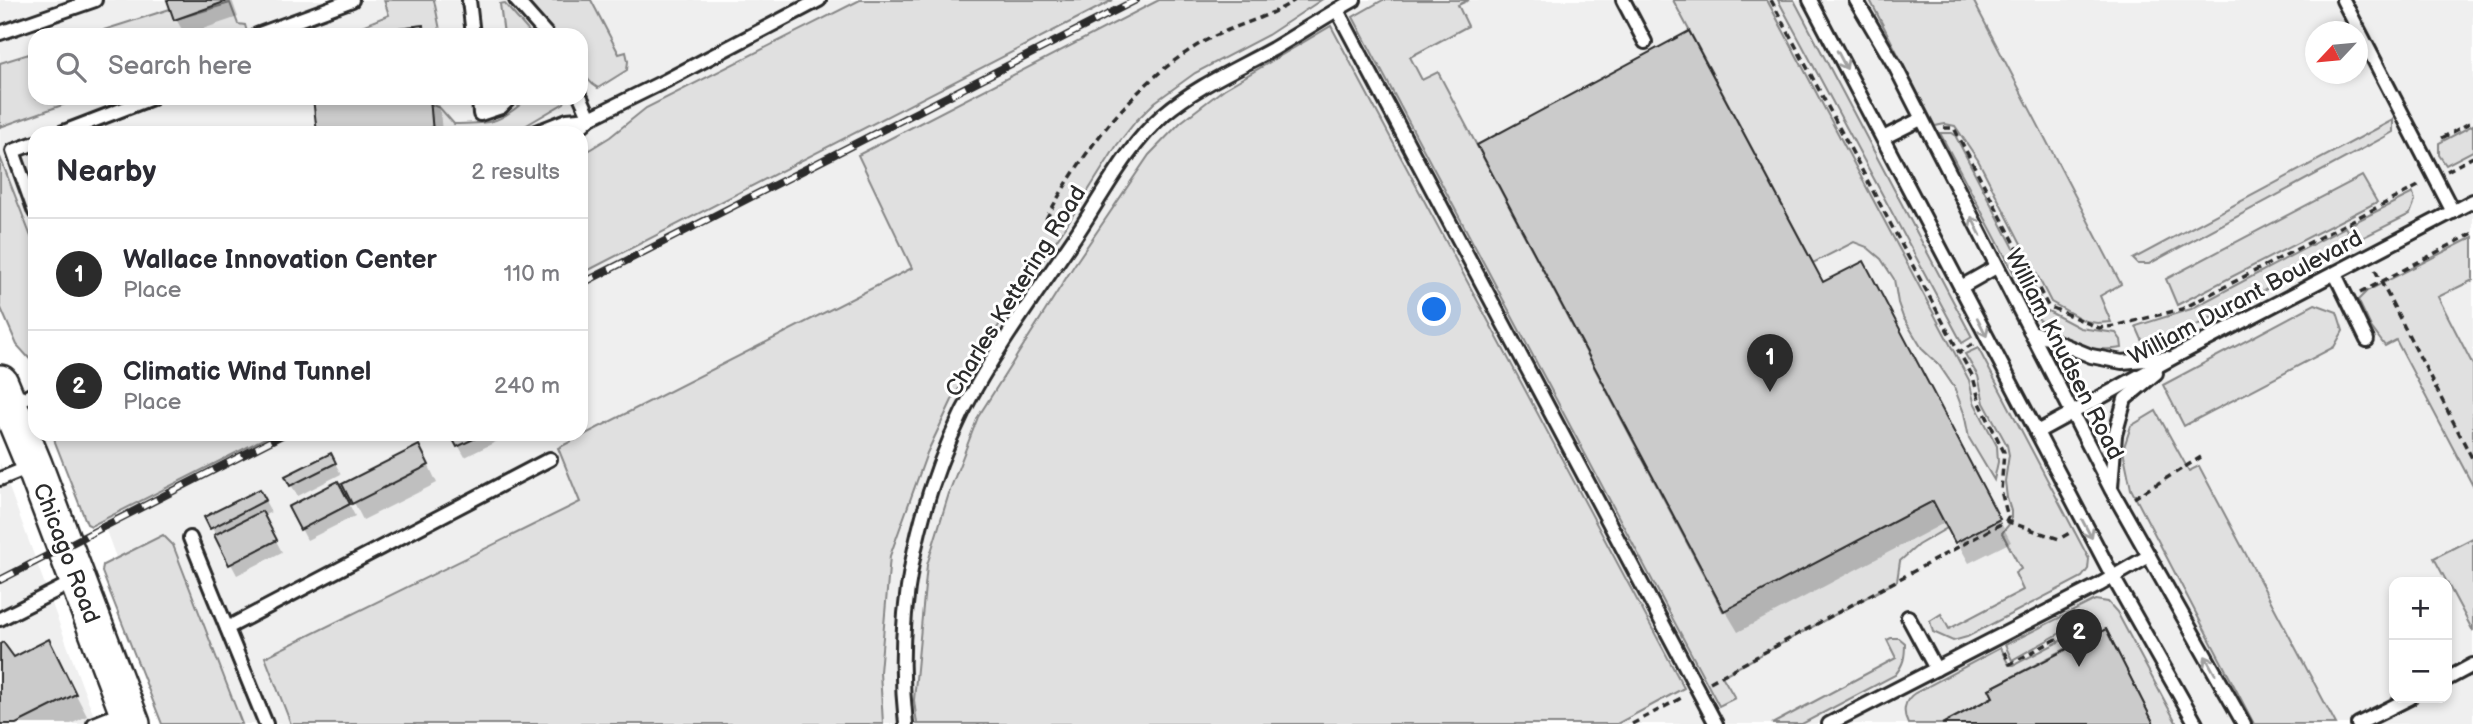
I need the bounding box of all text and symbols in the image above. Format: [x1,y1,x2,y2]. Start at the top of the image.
north arrow [2305,21,2368,84]
search box [28,28,588,105]
icon: search [52,48,90,86]
one-way arrow [1835,50,1849,70]
text: Search here [108,51,252,82]
text: Nearby [56,154,156,190]
text: 2 results [471,158,560,186]
street label: Charles Kettering Road [939,181,1092,402]
one-way arrow [1968,217,1982,237]
street label: William Durant Boulevard [2124,224,2367,371]
street label: William Knudsen Road [1999,244,2129,464]
text: Wallace Innovation Center [123,245,437,276]
text: 1 [74,260,84,288]
text: 110 m [503,260,560,288]
text: Place [123,276,181,304]
your location [1417,292,1451,326]
one-way arrow [1976,316,1989,337]
pin: 1 [1747,334,1793,392]
text: Climatic Wind Tunnel [123,357,371,388]
text: 2 [72,372,86,400]
text: 240 m [494,372,560,400]
text: Place [123,388,181,416]
street label: Chicago Road [26,479,106,627]
one-way arrow [2081,518,2095,538]
map controls [2389,577,2452,703]
button: + [2389,577,2452,640]
pin: 2 [2056,609,2102,667]
button: − [2389,640,2452,703]
one-way arrow [2203,655,2217,675]

